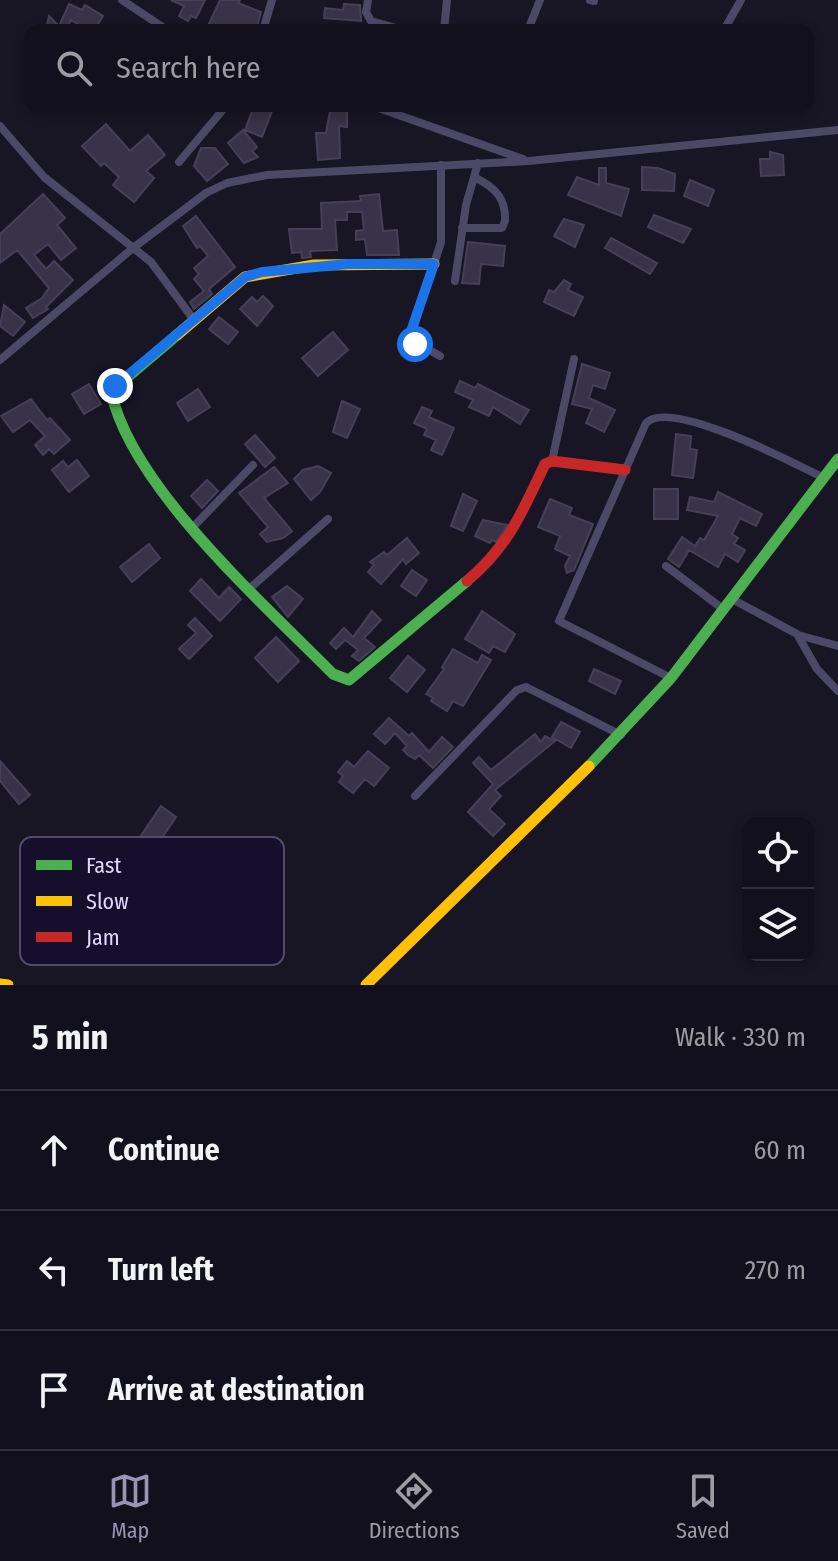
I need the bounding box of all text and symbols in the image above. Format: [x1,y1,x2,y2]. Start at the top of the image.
search box [24,24,814,112]
icon: search [52,46,96,90]
text: Search here [116,50,261,86]
route start [397,326,433,362]
route end [97,368,133,404]
map controls [742,817,814,961]
button: locate [742,817,814,889]
legend [20,837,284,965]
text: Fast [86,852,122,879]
text: Slow [86,888,129,915]
button: layers [742,889,814,961]
text: Jam [86,924,120,951]
text: 5 min [32,1017,108,1058]
text: Walk · 330 m [675,1022,806,1053]
icon: ahead [32,1128,76,1172]
text: Continue [108,1132,220,1168]
text: 60 m [753,1135,806,1166]
icon: left [32,1248,76,1292]
text: Turn left [108,1252,214,1288]
text: 270 m [745,1255,806,1286]
icon: arrive [32,1368,76,1412]
text: Arrive at destination [108,1372,365,1408]
tab: Map [108,1469,152,1544]
tab: Directions [369,1469,460,1544]
tab: Saved [676,1469,730,1544]

